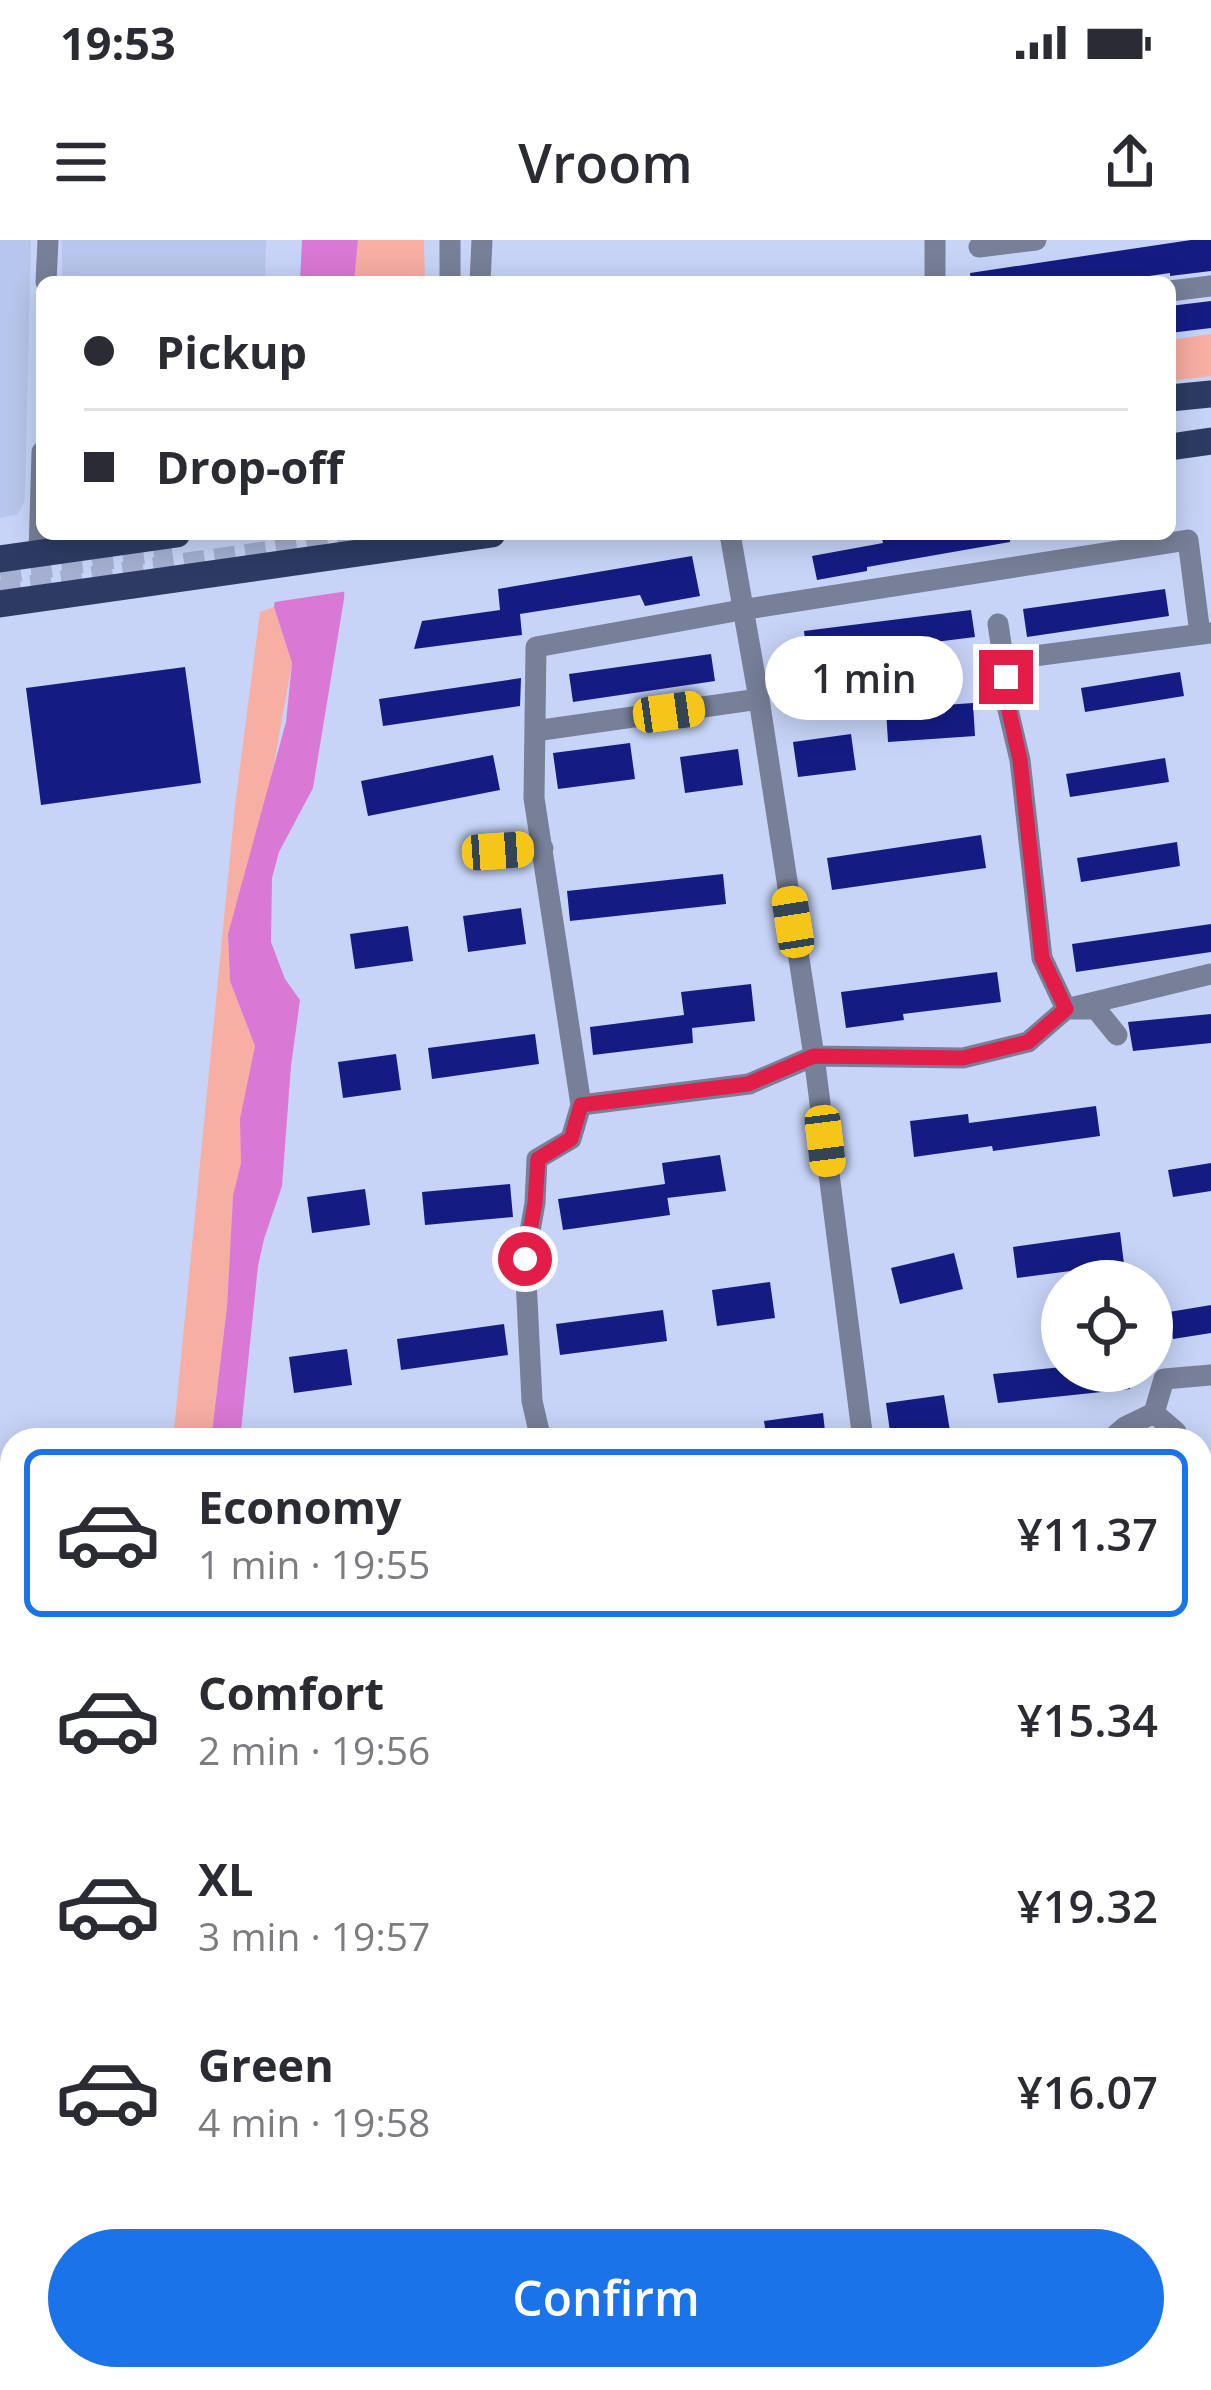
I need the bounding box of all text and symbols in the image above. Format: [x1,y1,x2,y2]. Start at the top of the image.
text: 19:53 [60,12,176,73]
text: Vroom [518,125,693,199]
icon: menu [48,129,114,195]
icon: share [1097,129,1163,195]
text: Pickup [156,321,307,382]
text: Drop-off [156,436,343,497]
callout: 1 min [766,635,964,719]
route end [979,650,1033,704]
text: 1 min [811,651,917,704]
car [631,689,707,735]
car [461,831,535,871]
car [770,884,816,960]
car [803,1103,847,1179]
route start [498,1232,552,1286]
map controls [1041,1260,1173,1392]
button: locate [1041,1260,1173,1392]
text: Economy [198,1476,401,1537]
icon: car [54,1479,162,1587]
text: ¥11.37 [1017,1503,1158,1564]
text: 1 min · 19:55 [198,1537,430,1590]
text: Comfort [198,1662,384,1723]
icon: car [54,1665,162,1773]
text: ¥15.34 [1017,1689,1158,1750]
text: 2 min · 19:56 [198,1723,430,1776]
text: XL [198,1848,253,1909]
icon: car [54,1851,162,1959]
text: ¥19.32 [1017,1875,1158,1936]
text: 3 min · 19:57 [198,1909,430,1962]
text: Green [198,2034,334,2095]
icon: car [54,2037,162,2145]
text: ¥16.07 [1017,2061,1158,2122]
text: 4 min · 19:58 [198,2095,430,2148]
button: Confirm [48,2229,1164,2367]

